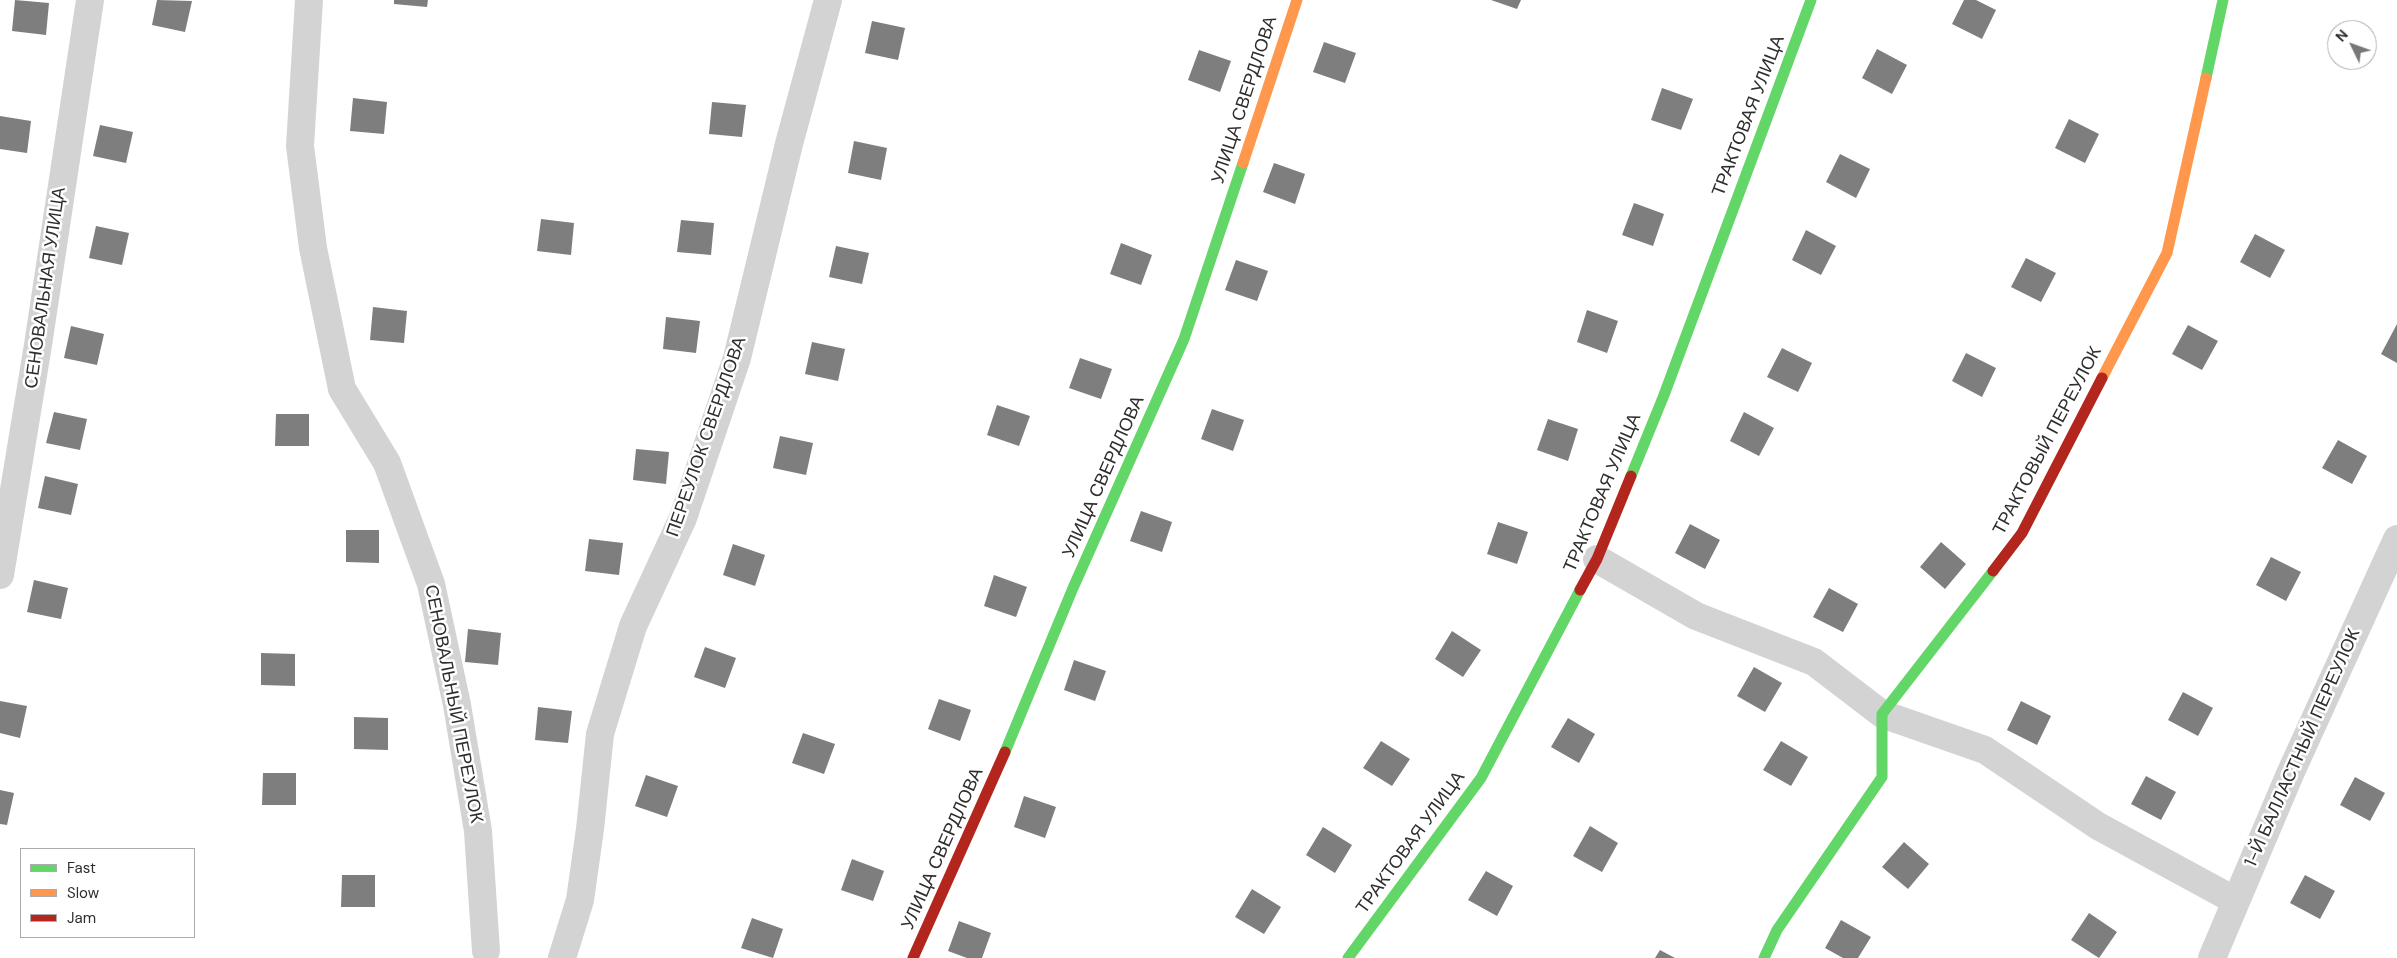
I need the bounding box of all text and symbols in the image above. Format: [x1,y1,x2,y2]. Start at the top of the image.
street label: УЛИЦА СВЕРДЛОВА [1208,13,1282,187]
north arrow [2327,20,2377,70]
text: N [2331,26,2352,45]
street label: ТРАКТОВАЯ УЛИЦА [1708,33,1790,199]
street label: СЕНОВАЛЬНАЯ УЛИЦА [21,186,71,390]
street label: ПЕРЕУЛОК СВЕРДЛОВА [663,334,751,540]
street label: ТРАКТОВЫЙ ПЕРЕУЛОК [1989,343,2107,539]
street label: УЛИЦА СВЕРДЛОВА [1059,393,1149,561]
street label: ТРАКТОВАЯ УЛИЦА [1560,410,1646,576]
street label: СЕНОВАЛЬНЫЙ ПЕРЕУЛОК [419,583,487,825]
street label: 1-Й БАЛЛАСТНЫЙ ПЕРЕУЛОК [2241,626,2365,870]
street label: УЛИЦА СВЕРДЛОВА [898,765,988,933]
street label: ТРАКТОВАЯ УЛИЦА [1352,768,1470,918]
legend [20,848,195,938]
text: Fast [67,858,96,878]
text: Slow [67,883,99,903]
text: Jam [67,908,96,928]

